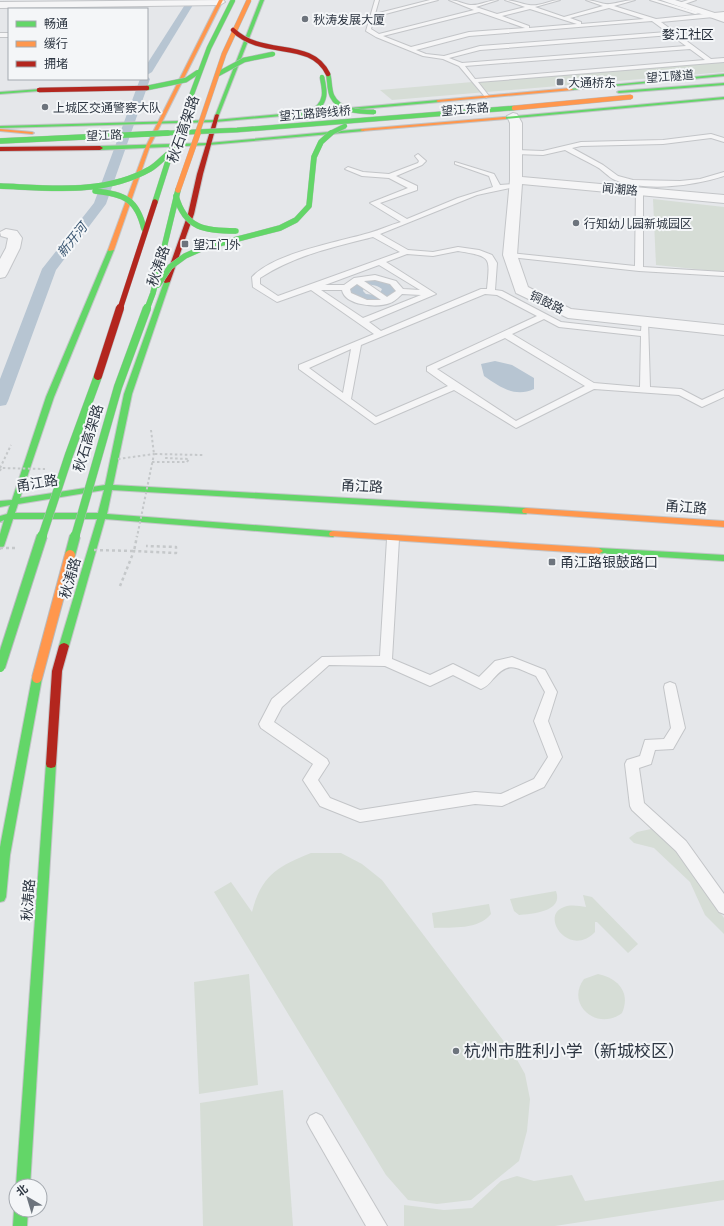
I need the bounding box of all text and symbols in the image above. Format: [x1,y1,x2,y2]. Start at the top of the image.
legend [8,8,148,80]
place label: 秋涛发展大厦 [313,12,385,27]
marker: 秋涛发展大厦 [300,14,310,24]
text: 畅通 [44,16,68,31]
district label: 婺江社区 [662,26,714,43]
text: 缓行 [44,36,68,51]
text: 拥堵 [44,56,68,71]
street label: 望江隧道 [646,67,694,85]
place label: 大通桥东 [568,75,616,90]
marker: 大通桥东 [555,77,565,87]
street label: 秋石高架路 [163,93,203,165]
street label: 望江东路 [440,99,490,119]
place label: 上城区交通警察大队 [53,100,161,115]
marker: 上城区交通警察大队 [40,102,50,112]
street label: 望江路跨线桥 [278,102,352,124]
street label: 望江路 [86,127,122,143]
street label: 闻潮路 [601,180,639,198]
place label: 行知幼儿园新城园区 [584,216,692,231]
water label: 新开河 [53,217,93,261]
marker: 行知幼儿园新城园区 [571,218,581,228]
place label: 望江门外 [193,237,241,252]
marker: 望江门外 [180,239,190,249]
street label: 秋涛路 [143,243,173,289]
street label: 铜鼓路 [528,287,566,317]
street label: 秋石高架路 [69,402,107,474]
street label: 甬江路 [15,471,59,495]
street label: 甬江路 [341,476,383,496]
street label: 甬江路 [664,497,708,517]
place label: 甬江路银鼓路口 [560,553,658,571]
street label: 秋涛路 [56,555,84,601]
marker: 甬江路银鼓路口 [547,557,557,567]
street label: 秋涛路 [18,878,38,922]
place label: 杭州市胜利小学（新城校区） [464,1040,685,1062]
marker: 杭州市胜利小学（新城校区） [451,1046,461,1056]
north arrow [8,1178,48,1218]
text: 北 [13,1181,30,1199]

